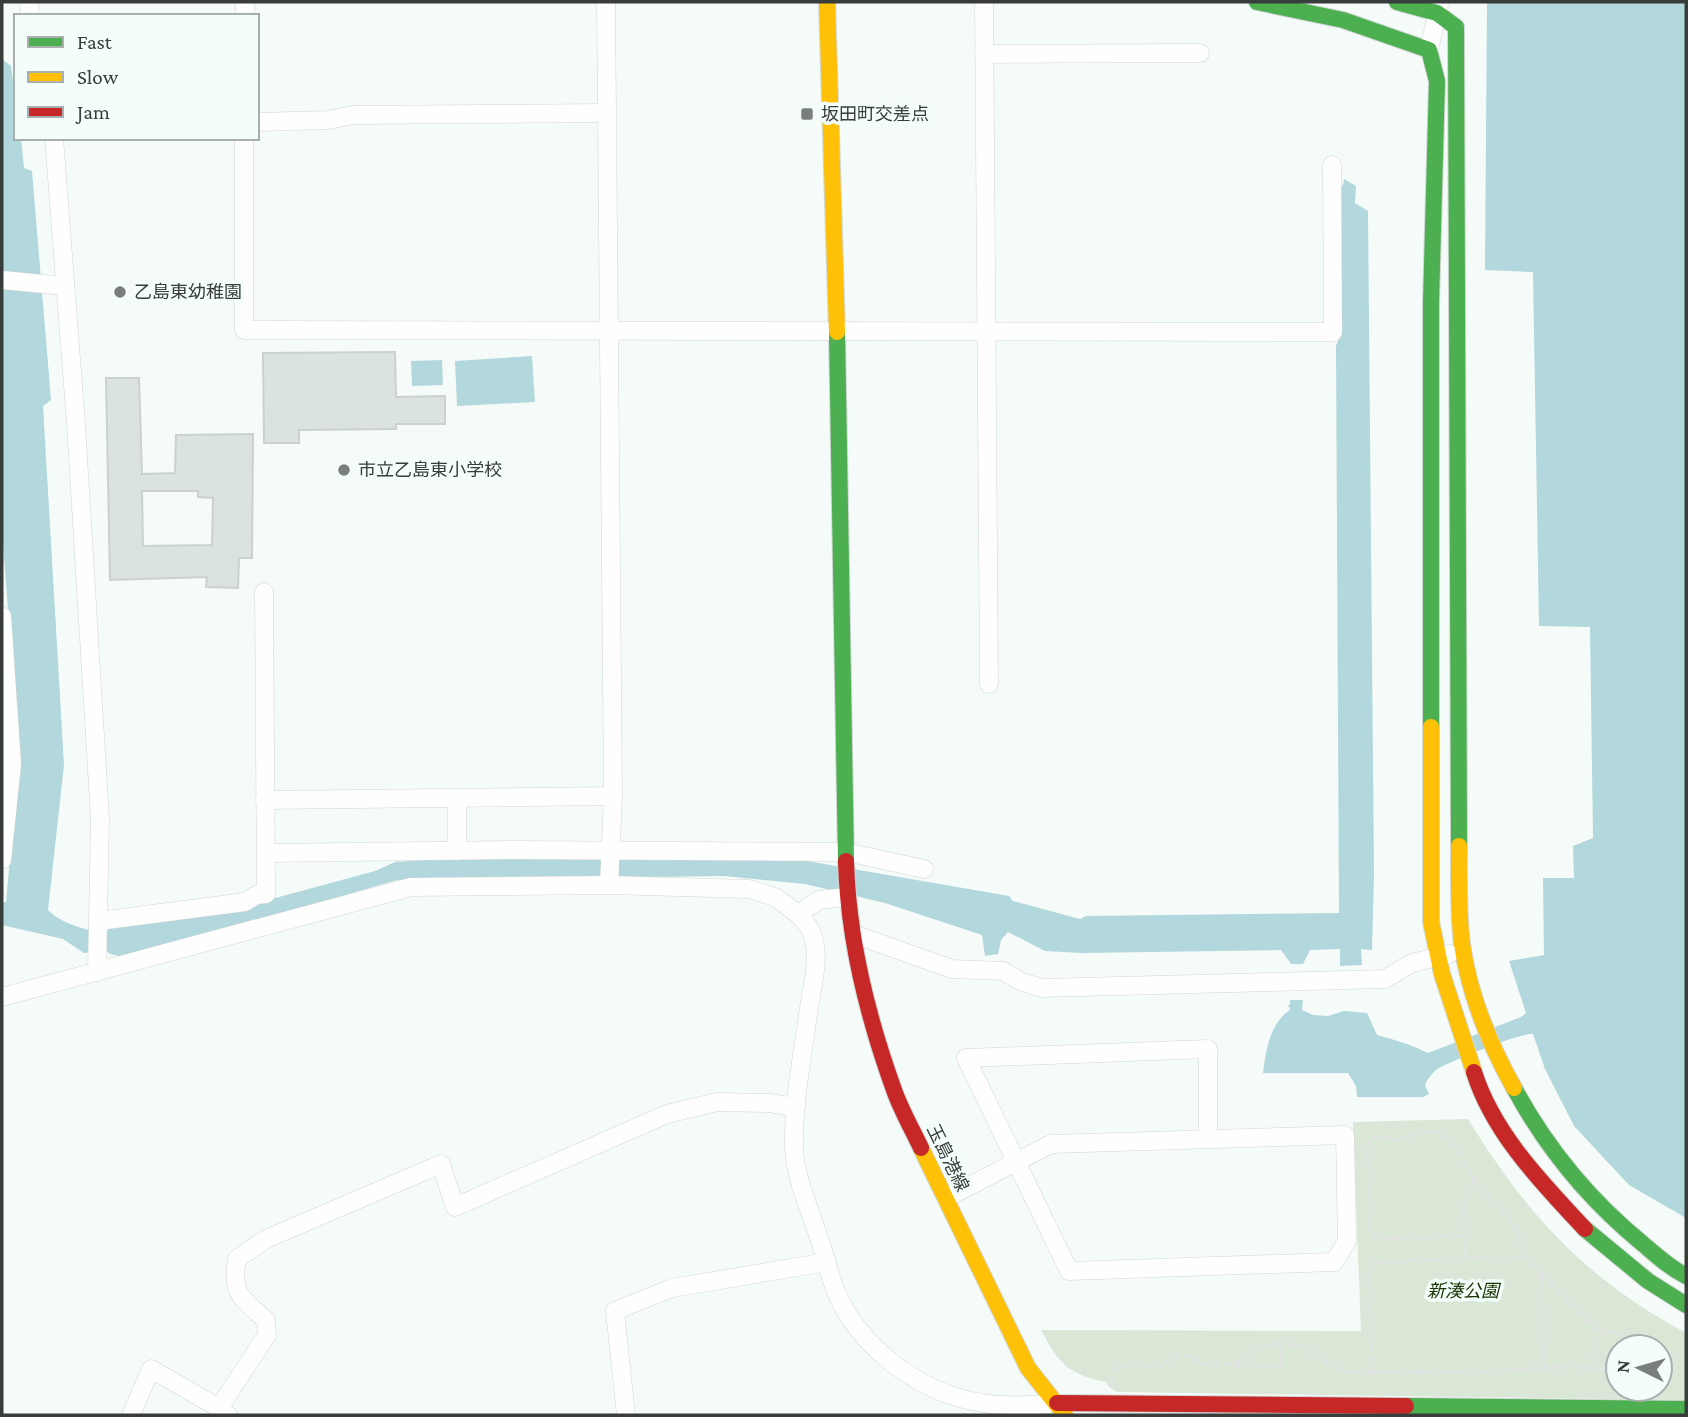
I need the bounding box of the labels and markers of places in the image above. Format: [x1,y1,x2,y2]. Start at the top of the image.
place label: 坂田町交差点 [821,104,929,124]
marker: 坂田町交差点 [799,106,815,122]
place label: 乙島東幼稚園 [134,282,242,302]
marker: 乙島東幼稚園 [112,284,128,300]
place label: 市立乙島東小学校 [358,460,502,480]
marker: 市立乙島東小学校 [336,462,352,478]

